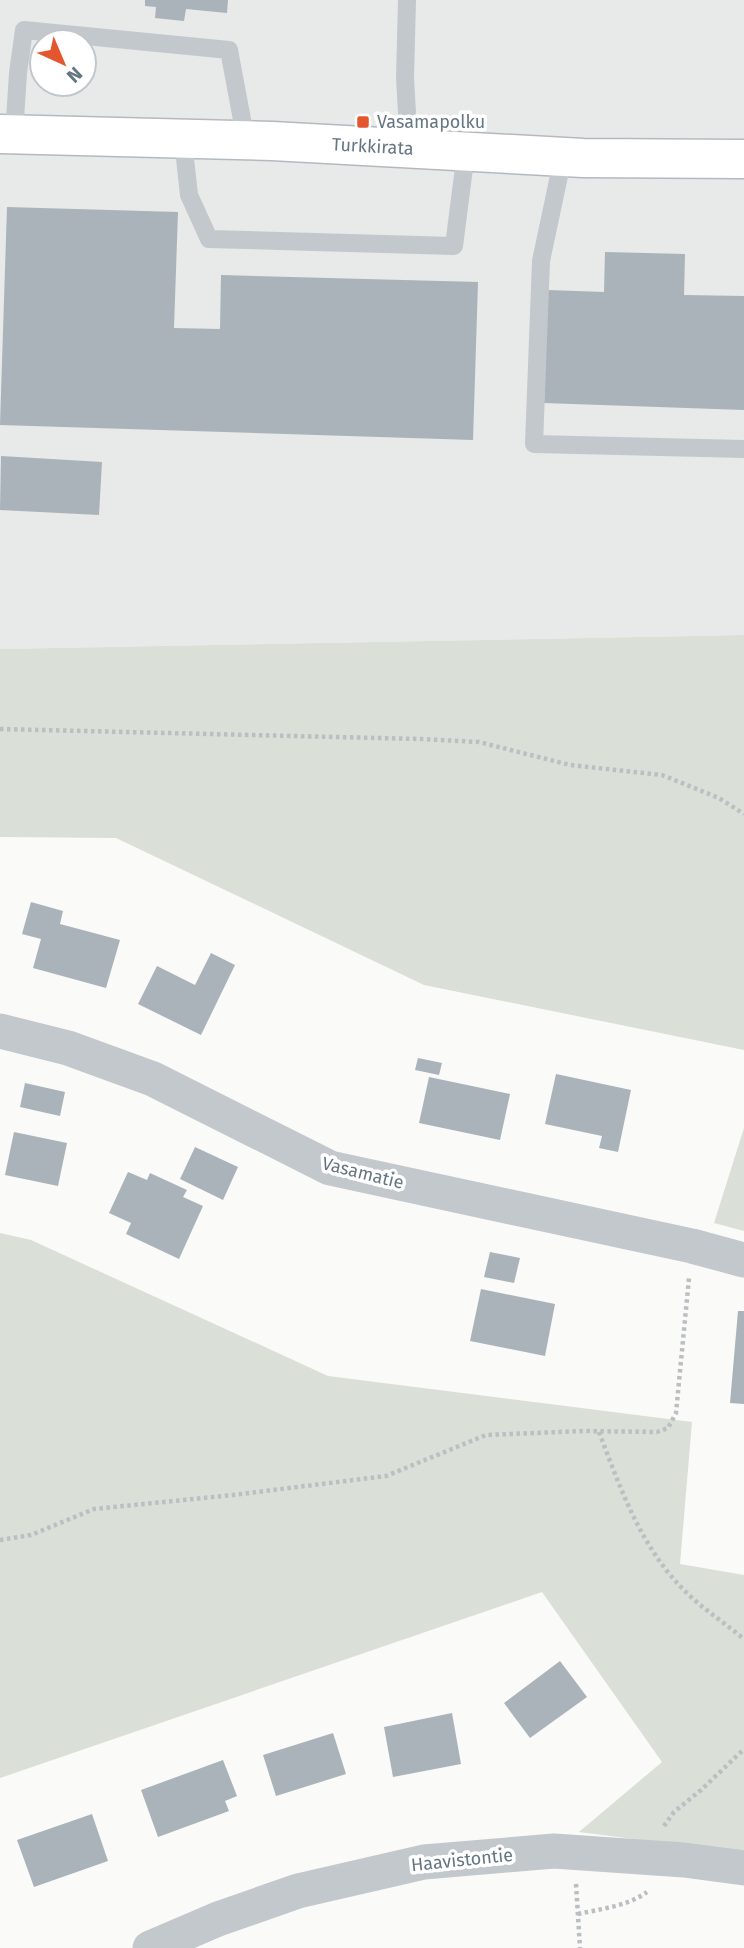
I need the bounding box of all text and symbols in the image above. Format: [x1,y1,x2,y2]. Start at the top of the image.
north arrow [28,28,98,98]
text: N [62,62,87,88]
place label: Vasamapolku [377,111,485,133]
marker: Vasamapolku [355,114,371,130]
street label: Turkkirata [331,133,414,160]
street label: Vasamatie [320,1152,406,1194]
street label: Haavistontie [410,1844,514,1876]

